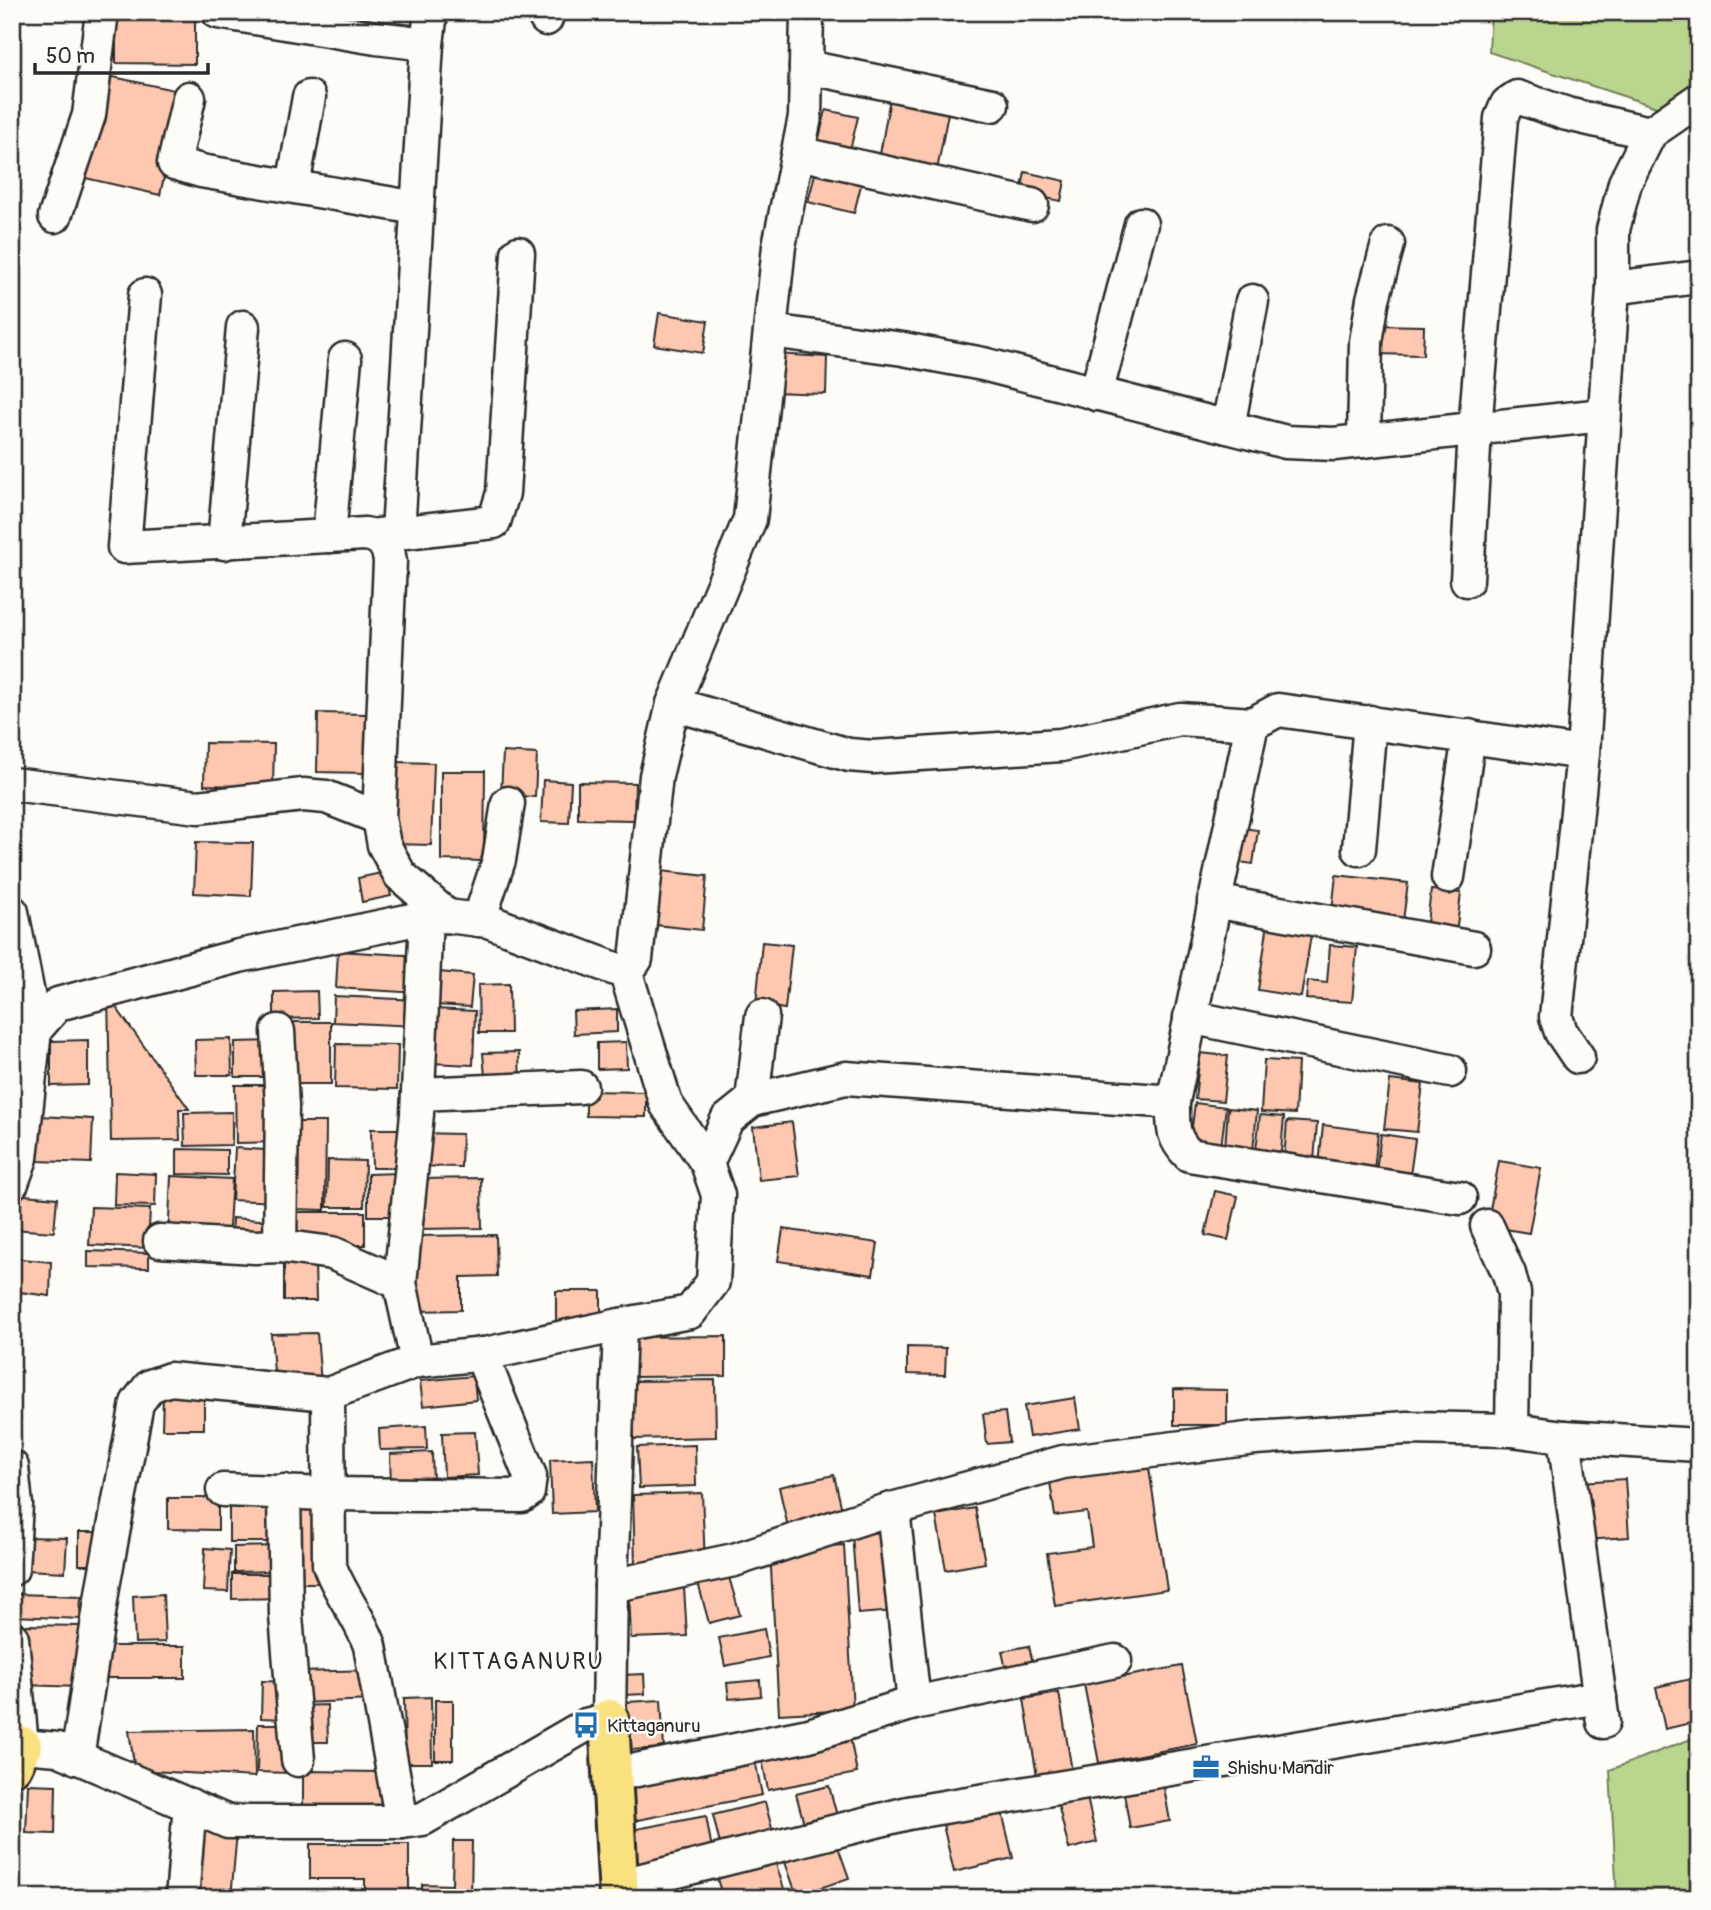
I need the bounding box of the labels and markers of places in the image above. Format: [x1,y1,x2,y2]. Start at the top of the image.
bus stop icon: Kittaganuru [571,1710,601,1740]
place label: Kittaganuru [607,1714,700,1738]
office icon: Shishu Mandir [1191,1752,1221,1782]
place label: Shishu Mandir [1227,1756,1334,1780]

